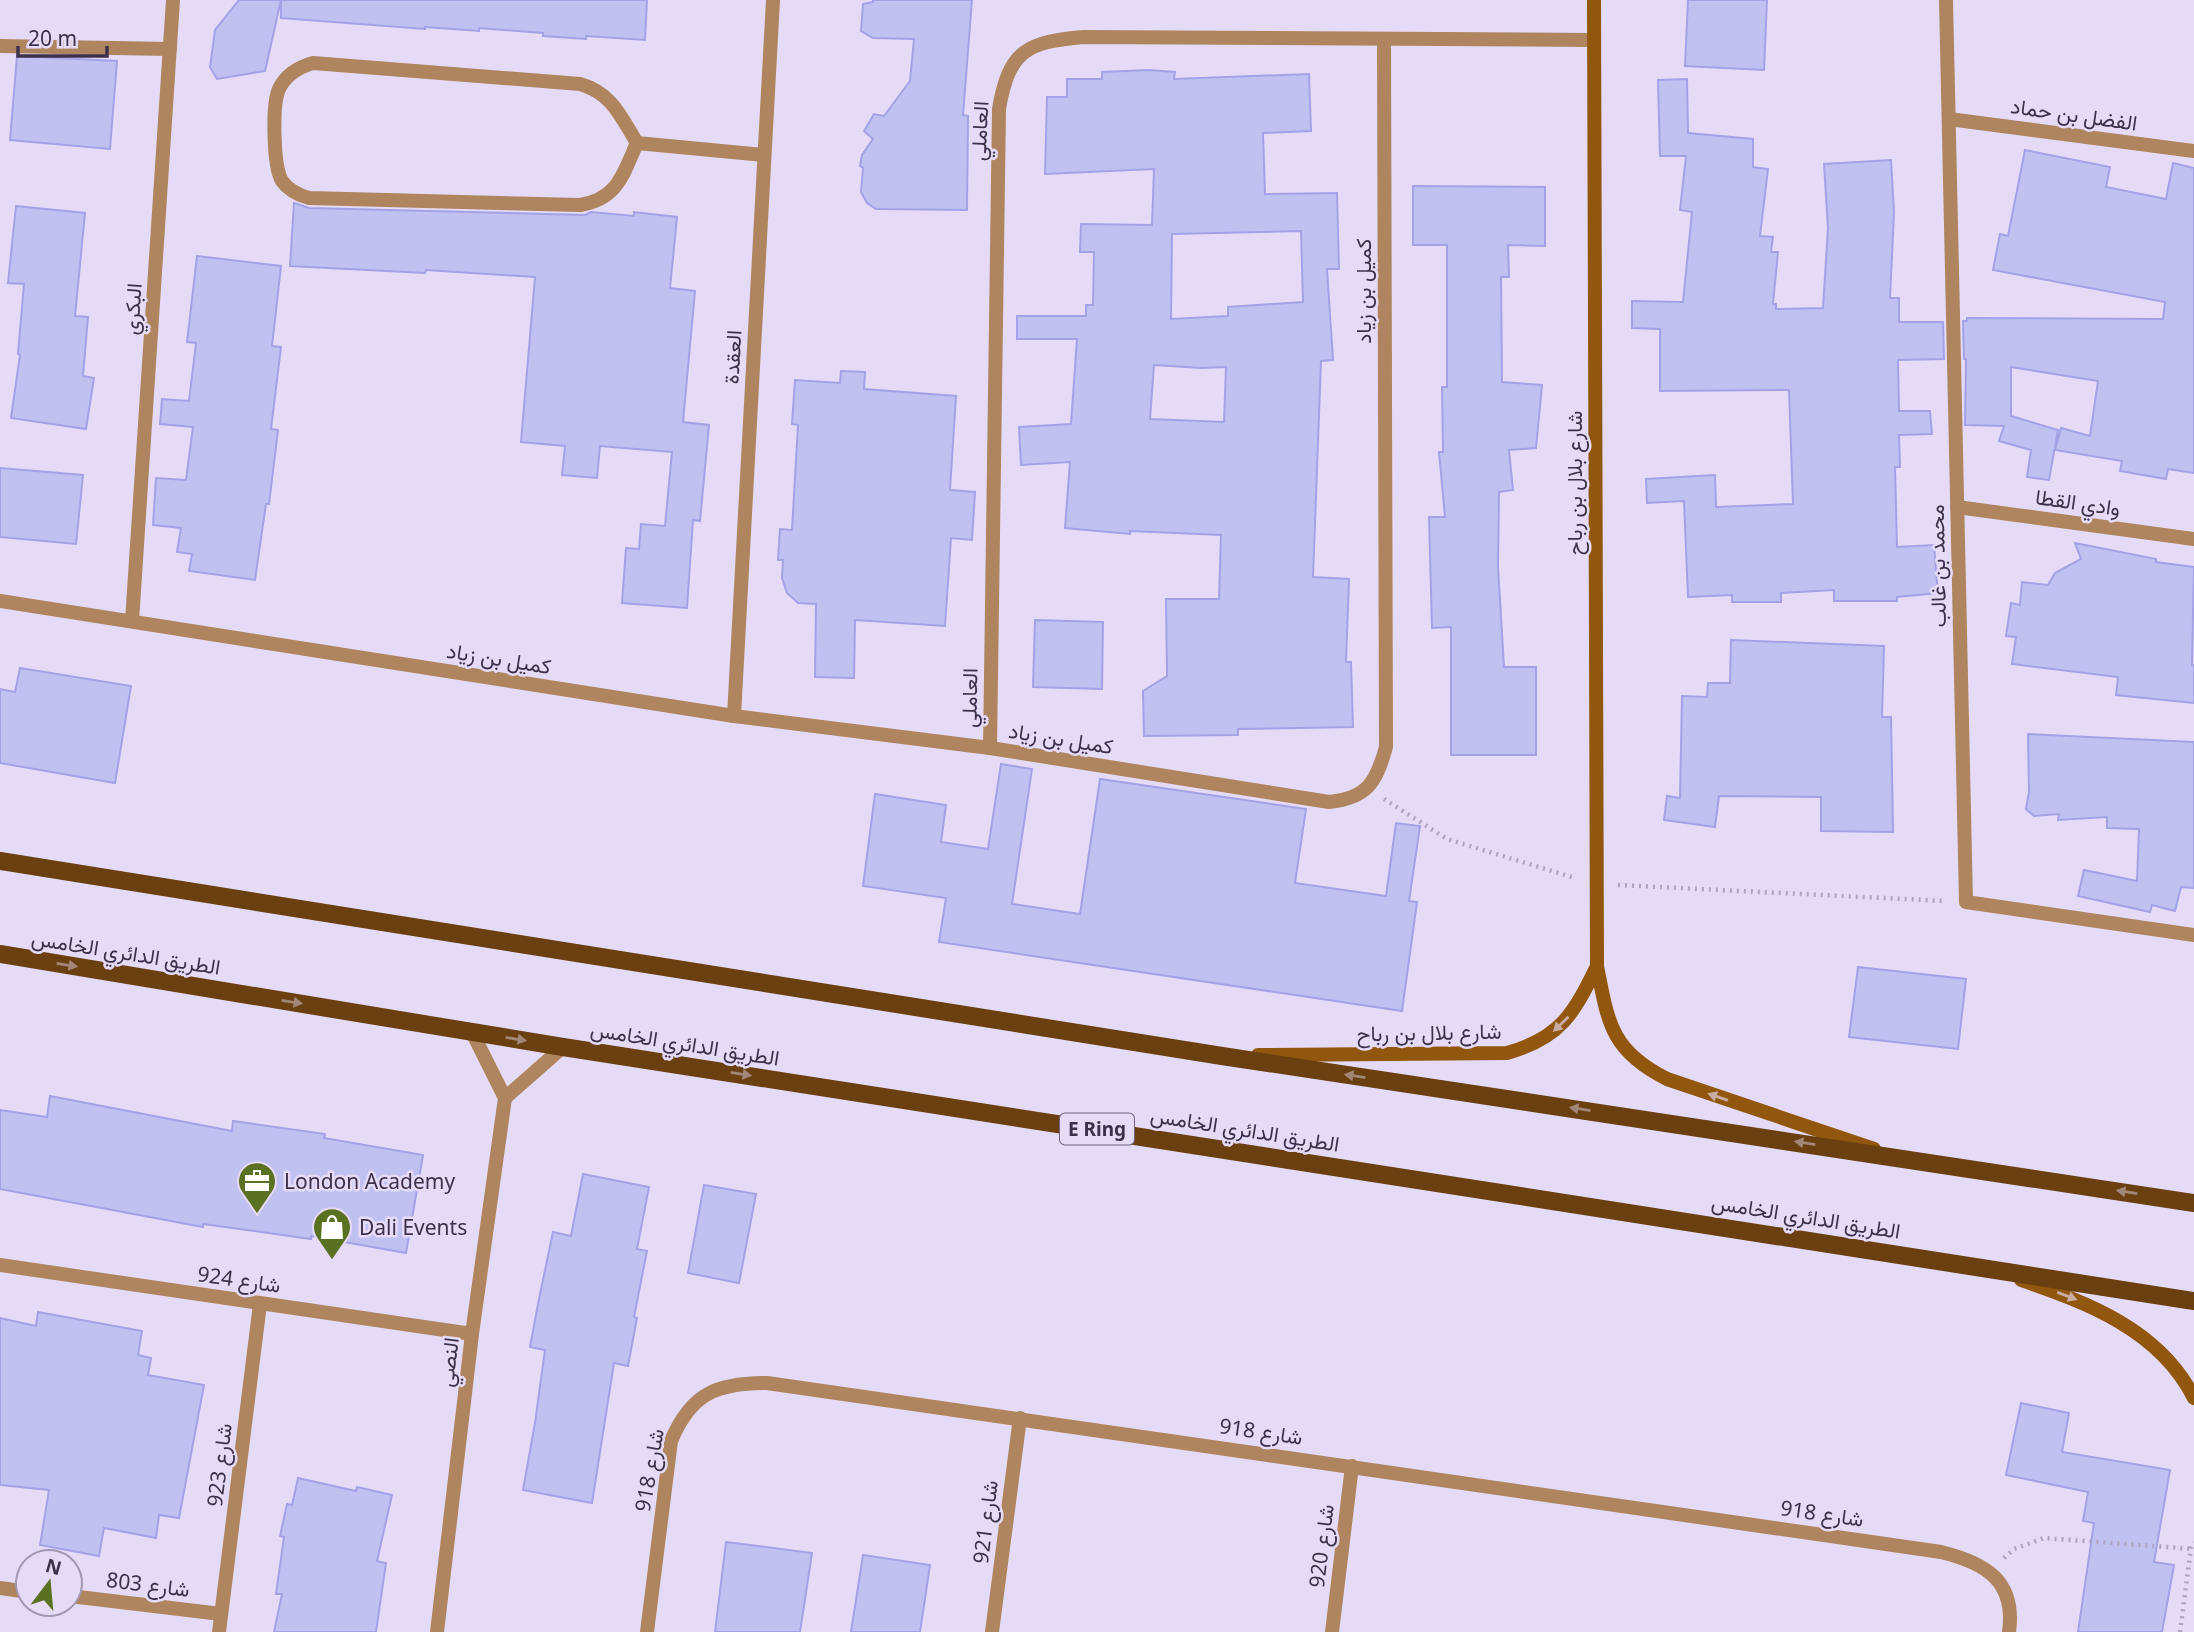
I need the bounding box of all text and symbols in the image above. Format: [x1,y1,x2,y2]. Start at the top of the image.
scale bar [18,14,107,58]
text: 20 m [28,24,77,52]
street label: الفضل بن حماد [2009,91,2139,137]
street label: العاملي [963,100,999,162]
street label: كميل بن زياد [1349,238,1377,344]
street label: البكري [116,282,152,336]
street label: العقدة [717,329,747,385]
street label: شارع بلال بن رباح [1560,411,1589,555]
street label: وادي القطا [2033,482,2122,526]
street label: محمد بن غالب [1922,504,1952,628]
street label: كميل بن زياد [445,636,553,680]
street label: العاملي [954,668,988,728]
street label: كميل بن زياد [1007,716,1115,760]
street label: الطريق الدائري الخامس [29,923,223,985]
one-way arrow [56,960,78,971]
one-way arrow [281,997,303,1008]
street label: الطريق الدائري الخامس [588,1014,782,1076]
one-way arrow [1553,1015,1570,1031]
street label: شارع بلال بن رباح [1356,1017,1502,1048]
one-way arrow [505,1034,527,1045]
one-way arrow [730,1069,752,1080]
one-way arrow [1344,1070,1366,1081]
one-way arrow [1708,1091,1729,1101]
street label: الطريق الدائري الخامس [1148,1100,1342,1162]
one-way arrow [1569,1104,1591,1115]
road number: E Ring [1060,1114,1134,1144]
one-way arrow [1794,1138,1816,1149]
office icon: London Academy [236,1160,278,1215]
place label: London Academy [284,1167,455,1195]
one-way arrow [2115,1186,2137,1197]
street label: الطريق الدائري الخامس [1709,1187,1903,1249]
shop icon: Dali Events [311,1206,353,1261]
place label: Dali Events [359,1213,467,1241]
street label: شارع 924 [195,1259,282,1300]
one-way arrow [2057,1291,2078,1302]
street label: النصي [431,1336,469,1389]
street label: شارع 918 [1217,1411,1304,1452]
street label: شارع 923 [200,1422,239,1508]
street label: شارع 918 [628,1426,671,1514]
street label: شارع 921 [966,1479,1005,1565]
street label: شارع 918 [1778,1493,1865,1534]
street label: شارع 920 [1302,1503,1341,1589]
north arrow [14,1548,84,1618]
text: N [43,1552,65,1581]
street label: شارع 803 [105,1565,191,1604]

